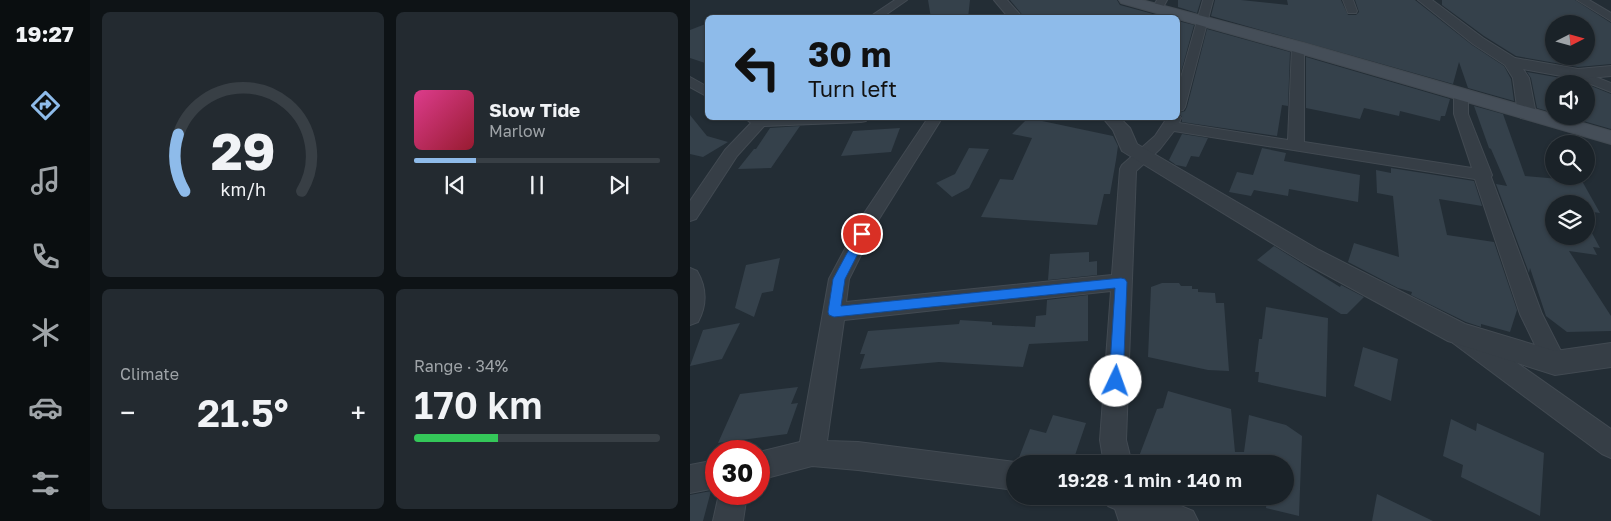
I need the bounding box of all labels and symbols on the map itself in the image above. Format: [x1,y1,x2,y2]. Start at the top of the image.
north arrow [1545,15,1595,65]
pin [841,213,883,255]
position arrow [1089,354,1141,406]
speed limit sign: 30 [705,440,770,505]

